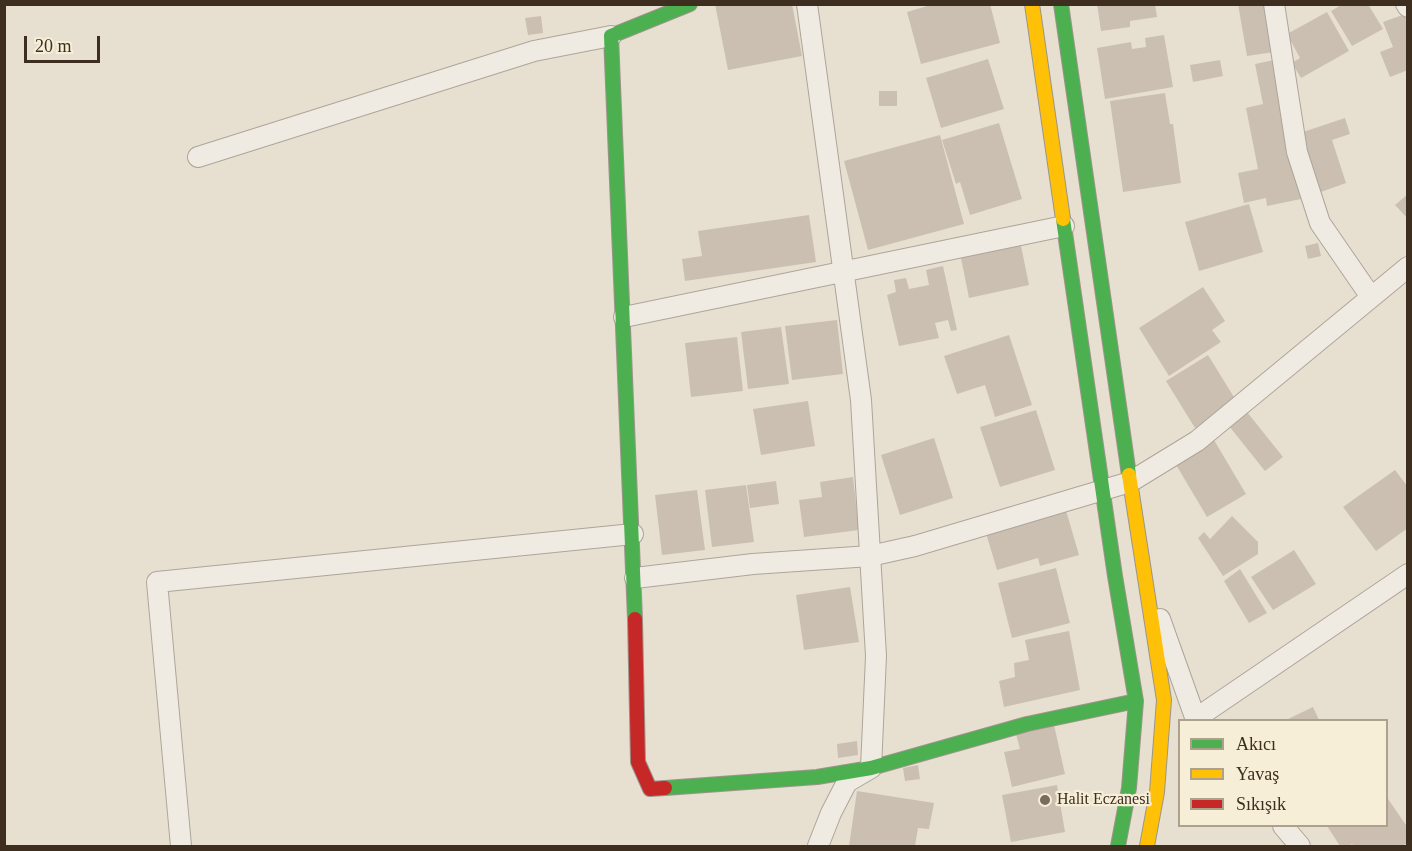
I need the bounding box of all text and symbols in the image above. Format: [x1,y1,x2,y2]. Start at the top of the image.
scale bar [27,24,104,62]
text: 20 m [35,36,72,56]
legend [1178,719,1388,827]
text: Akıcı [1236,734,1276,754]
text: Yavaş [1236,764,1279,784]
place label: Halit Eczanesi [1057,790,1150,810]
marker: Halit Eczanesi [1038,793,1052,807]
text: Sıkışık [1236,794,1286,814]

